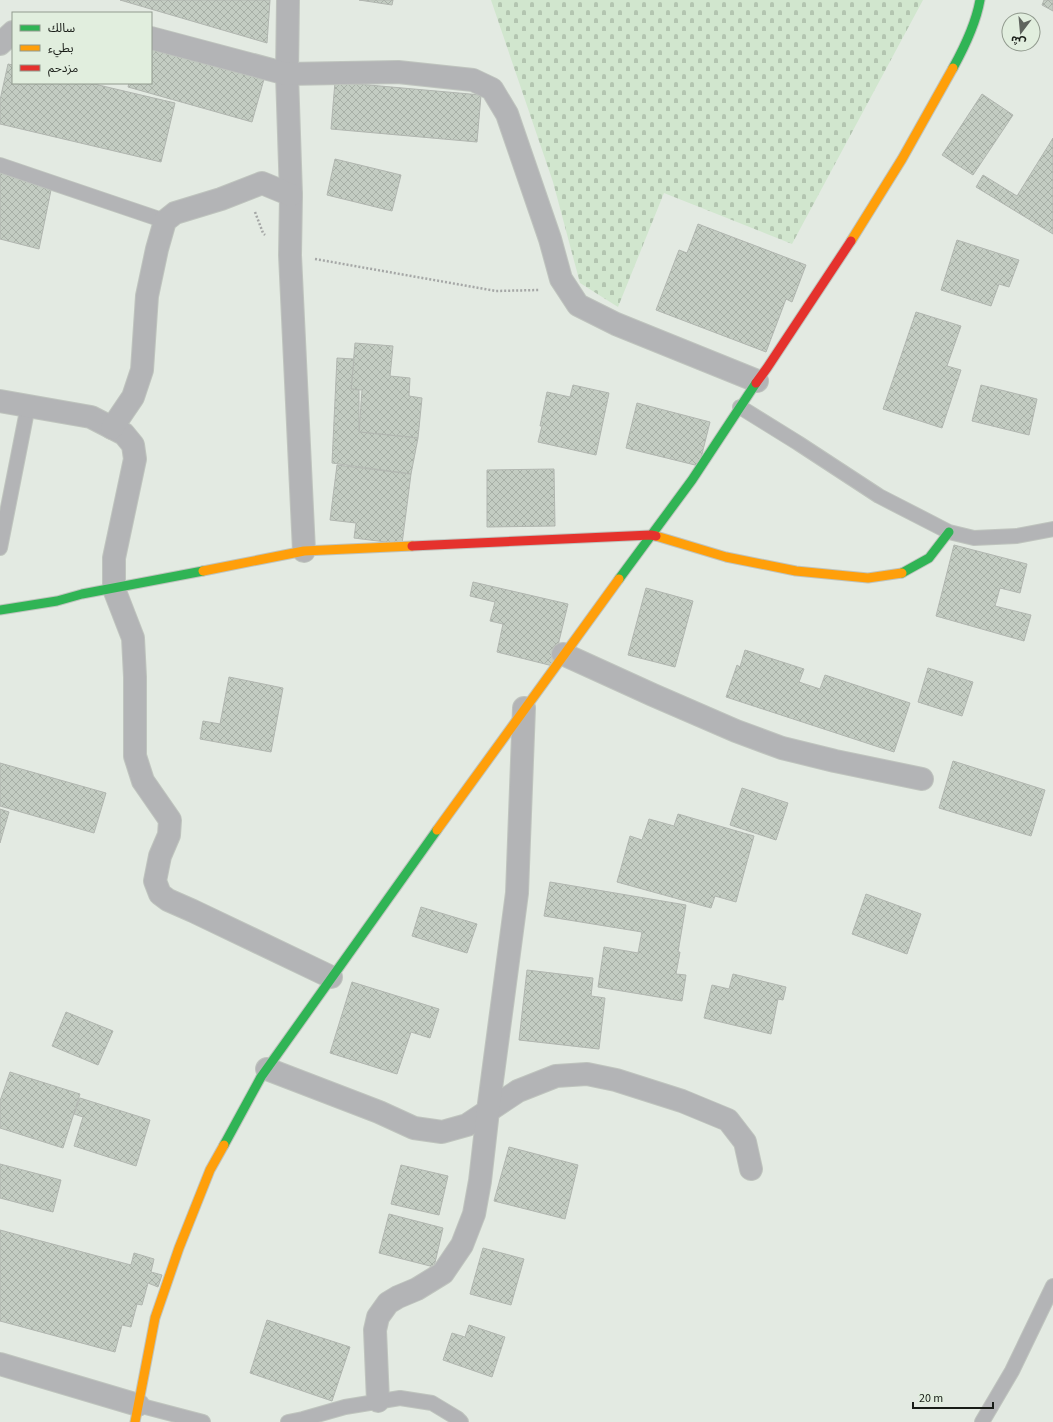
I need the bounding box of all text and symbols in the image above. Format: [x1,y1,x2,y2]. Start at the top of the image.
legend [12,12,152,84]
north arrow [1001,12,1041,52]
text: سالك [48,20,75,37]
text: ش [1009,32,1028,50]
text: بطيء [48,40,74,58]
text: مزدحم [48,60,78,77]
scale bar [913,1384,993,1410]
text: 20 m [919,1390,943,1407]

